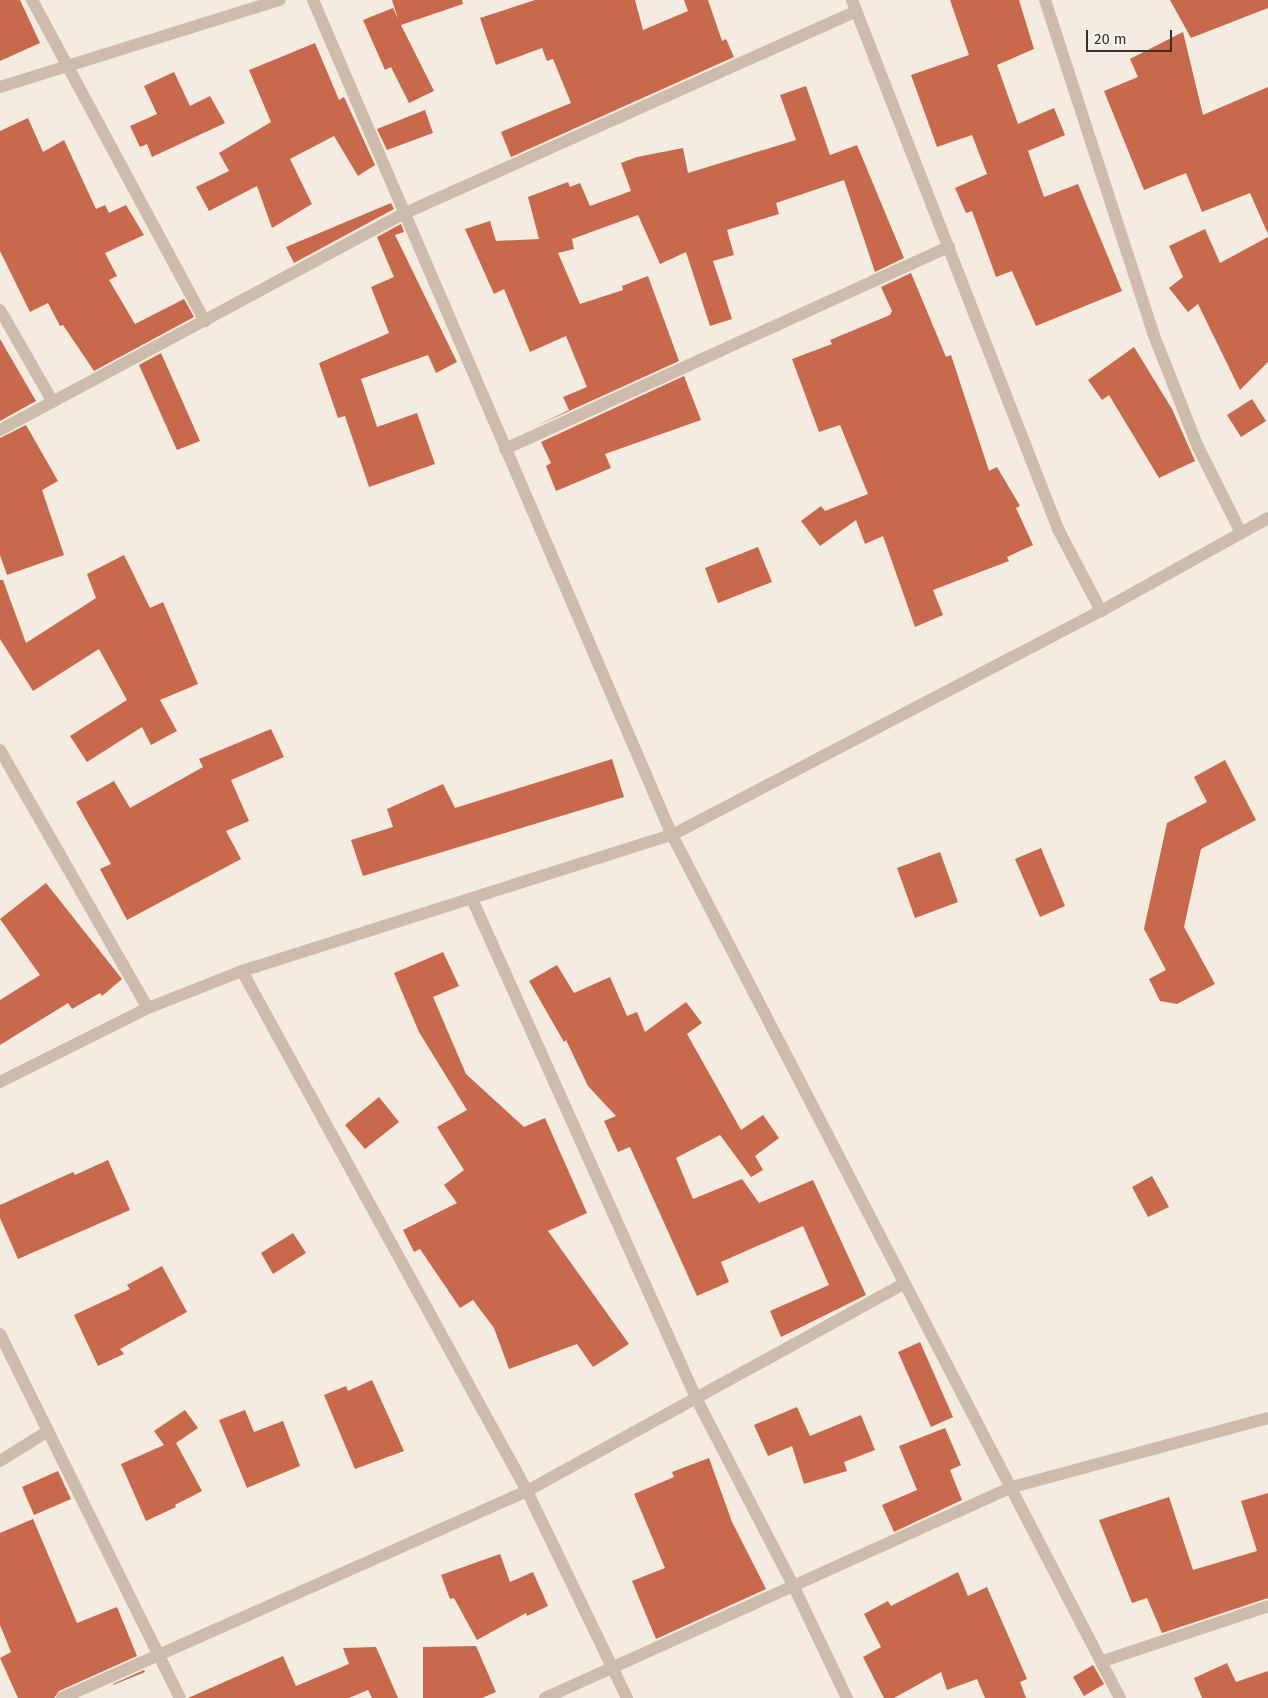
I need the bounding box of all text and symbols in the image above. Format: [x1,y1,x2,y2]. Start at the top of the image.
scale bar [1088,20,1174,52]
text: 20 m [1094,30,1127,48]

